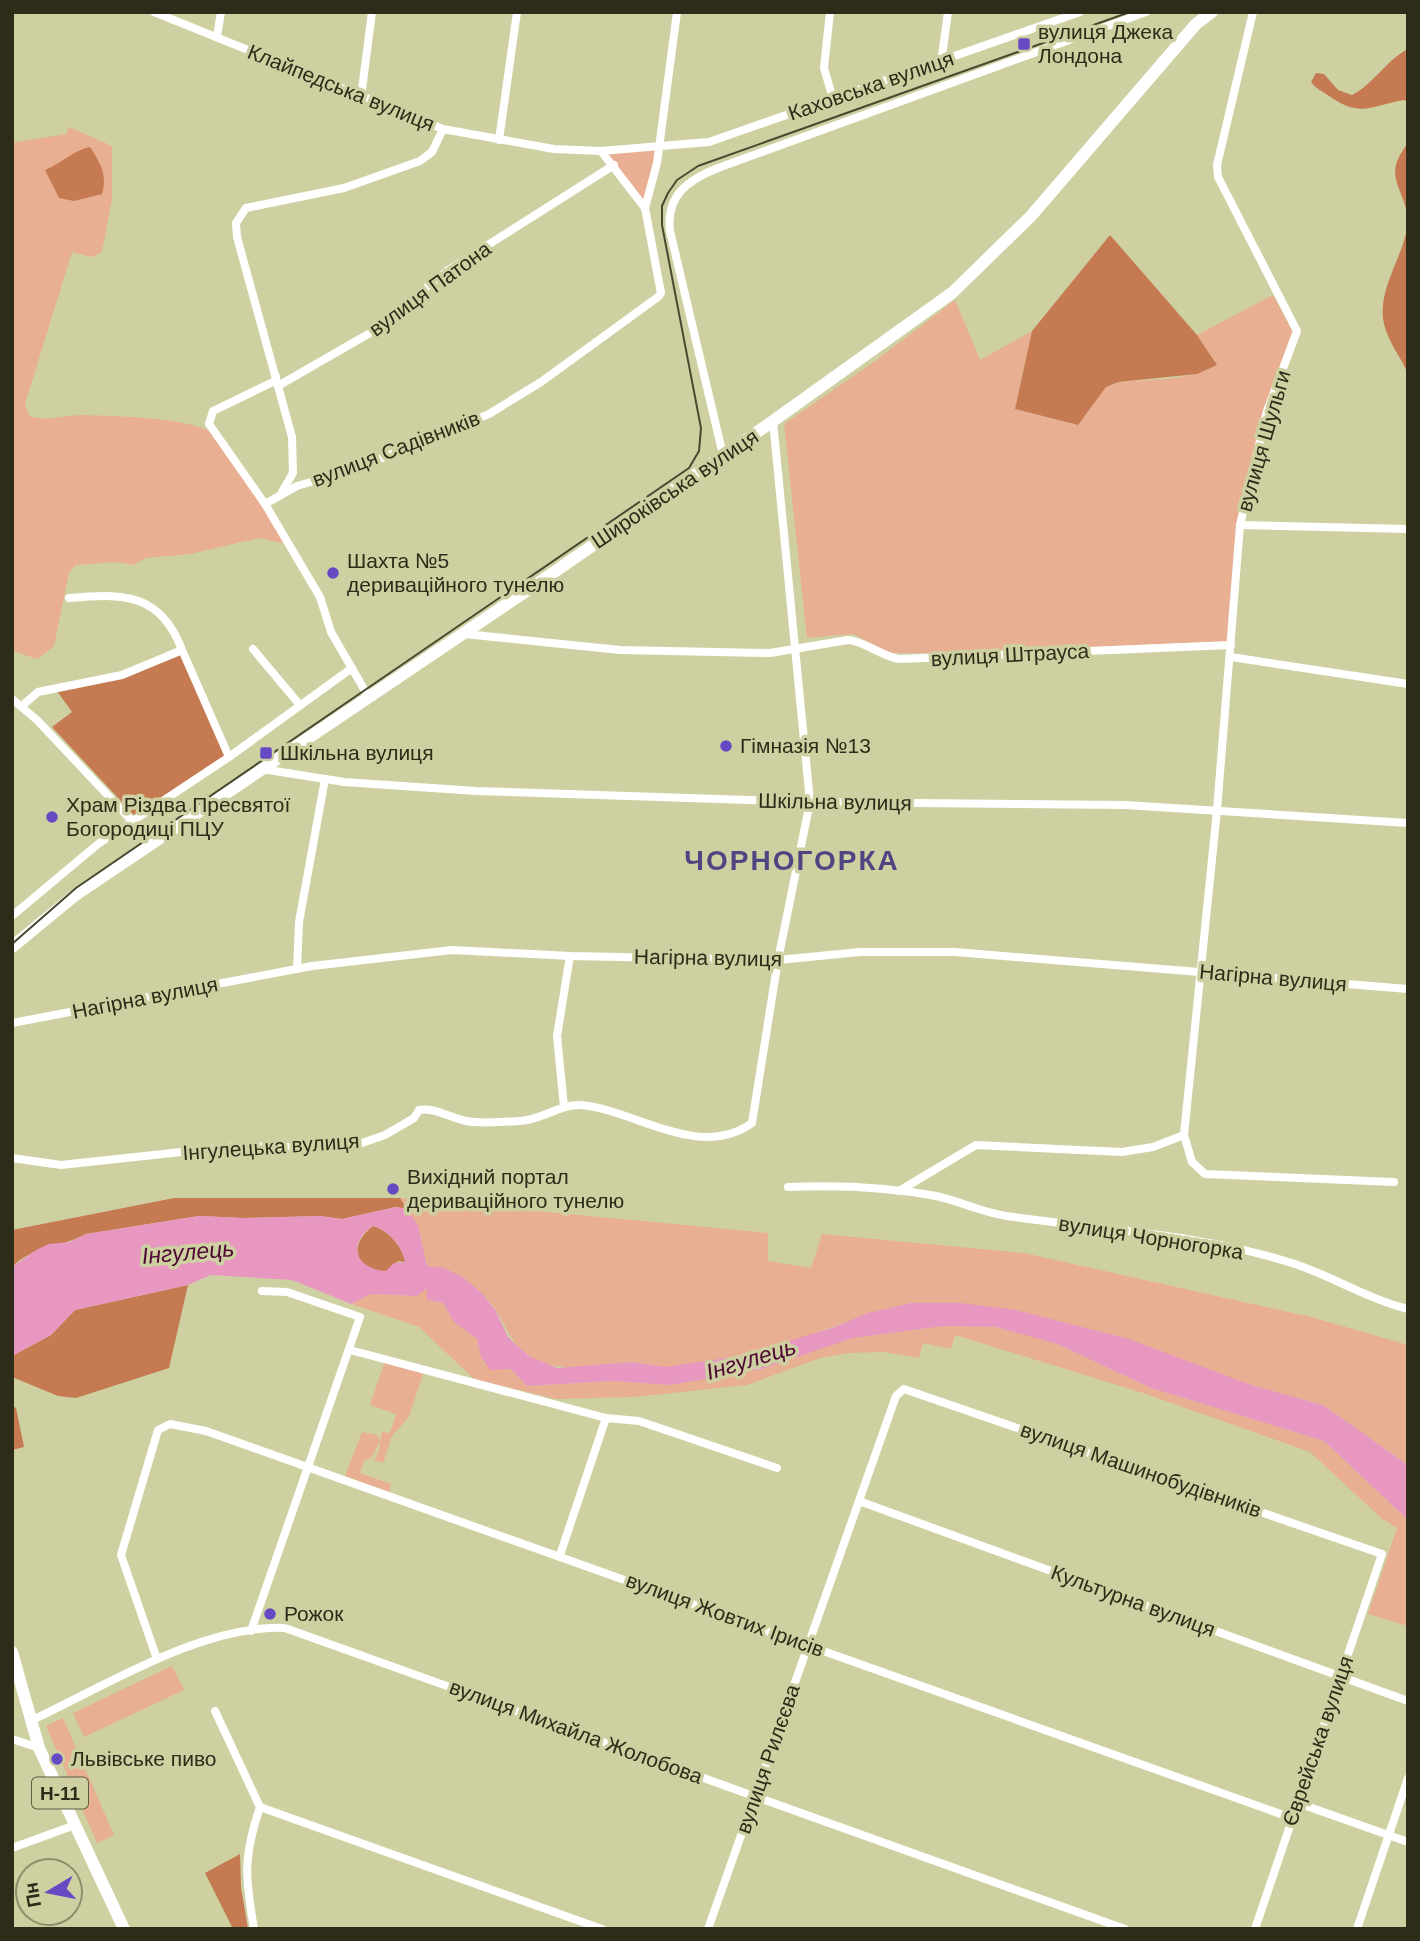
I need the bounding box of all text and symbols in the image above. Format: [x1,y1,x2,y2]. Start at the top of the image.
place label: вулиця Джека Лондона [1038,20,1174,67]
marker: вулиця Джека Лондона [1016,36,1032,52]
street label: Клайпедська вулиця [244,40,438,136]
street label: Каховська вулиця [785,46,957,125]
street label: вулиця Патона [364,237,495,340]
street label: вулиця Шульги [1232,368,1295,514]
street label: вулиця Садівників [309,406,483,491]
street label: Широківська вулиця [587,424,762,553]
place label: Шахта №5 дериваційного тунелю [347,549,564,596]
marker: Шахта №5 дериваційного тунелю [325,565,341,581]
street label: вулиця Штрауса [930,639,1090,670]
place label: Гімназія №13 [740,734,871,757]
marker: Гімназія №13 [718,738,734,754]
place label: Шкільна вулиця [280,741,434,764]
marker: Шкільна вулиця [258,745,274,761]
street label: Шкільна вулиця [758,789,912,814]
place label: Храм Різдва Пресвятої Богородиці ПЦУ [66,793,290,840]
marker: Храм Різдва Пресвятої Богородиці ПЦУ [44,809,60,825]
district label: ЧОРНОГОРКА [684,845,900,876]
street label: Нагірна вулиця [634,945,782,970]
street label: Нагірна вулиця [1198,960,1348,995]
street label: Нагірна вулиця [70,972,220,1023]
street label: Інгулецька вулиця [182,1129,360,1164]
place label: Вихідний портал дериваційного тунелю [407,1165,624,1212]
marker: Вихідний портал дериваційного тунелю [385,1181,401,1197]
street label: вулиця Чорногорка [1057,1212,1245,1263]
water label: Інгулець [141,1235,235,1269]
water label: Інгулець [703,1333,799,1385]
street label: вулиця Машинобудівників [1018,1417,1265,1522]
street label: Культурна вулиця [1048,1560,1218,1641]
street label: вулиця Жовтих Ірисів [623,1568,827,1661]
place label: Рожок [284,1602,344,1625]
marker: Рожок [262,1606,278,1622]
street label: Єврейська вулиця [1278,1653,1357,1829]
street label: вулиця Михайла Жолобова [447,1675,706,1788]
street label: вулиця Рилєєва [731,1681,804,1836]
place label: Львівське пиво [71,1747,217,1770]
marker: Львівське пиво [49,1751,65,1767]
road number: Н-11 [32,1778,88,1809]
north arrow [14,1857,84,1927]
text: Пн [20,1881,45,1909]

